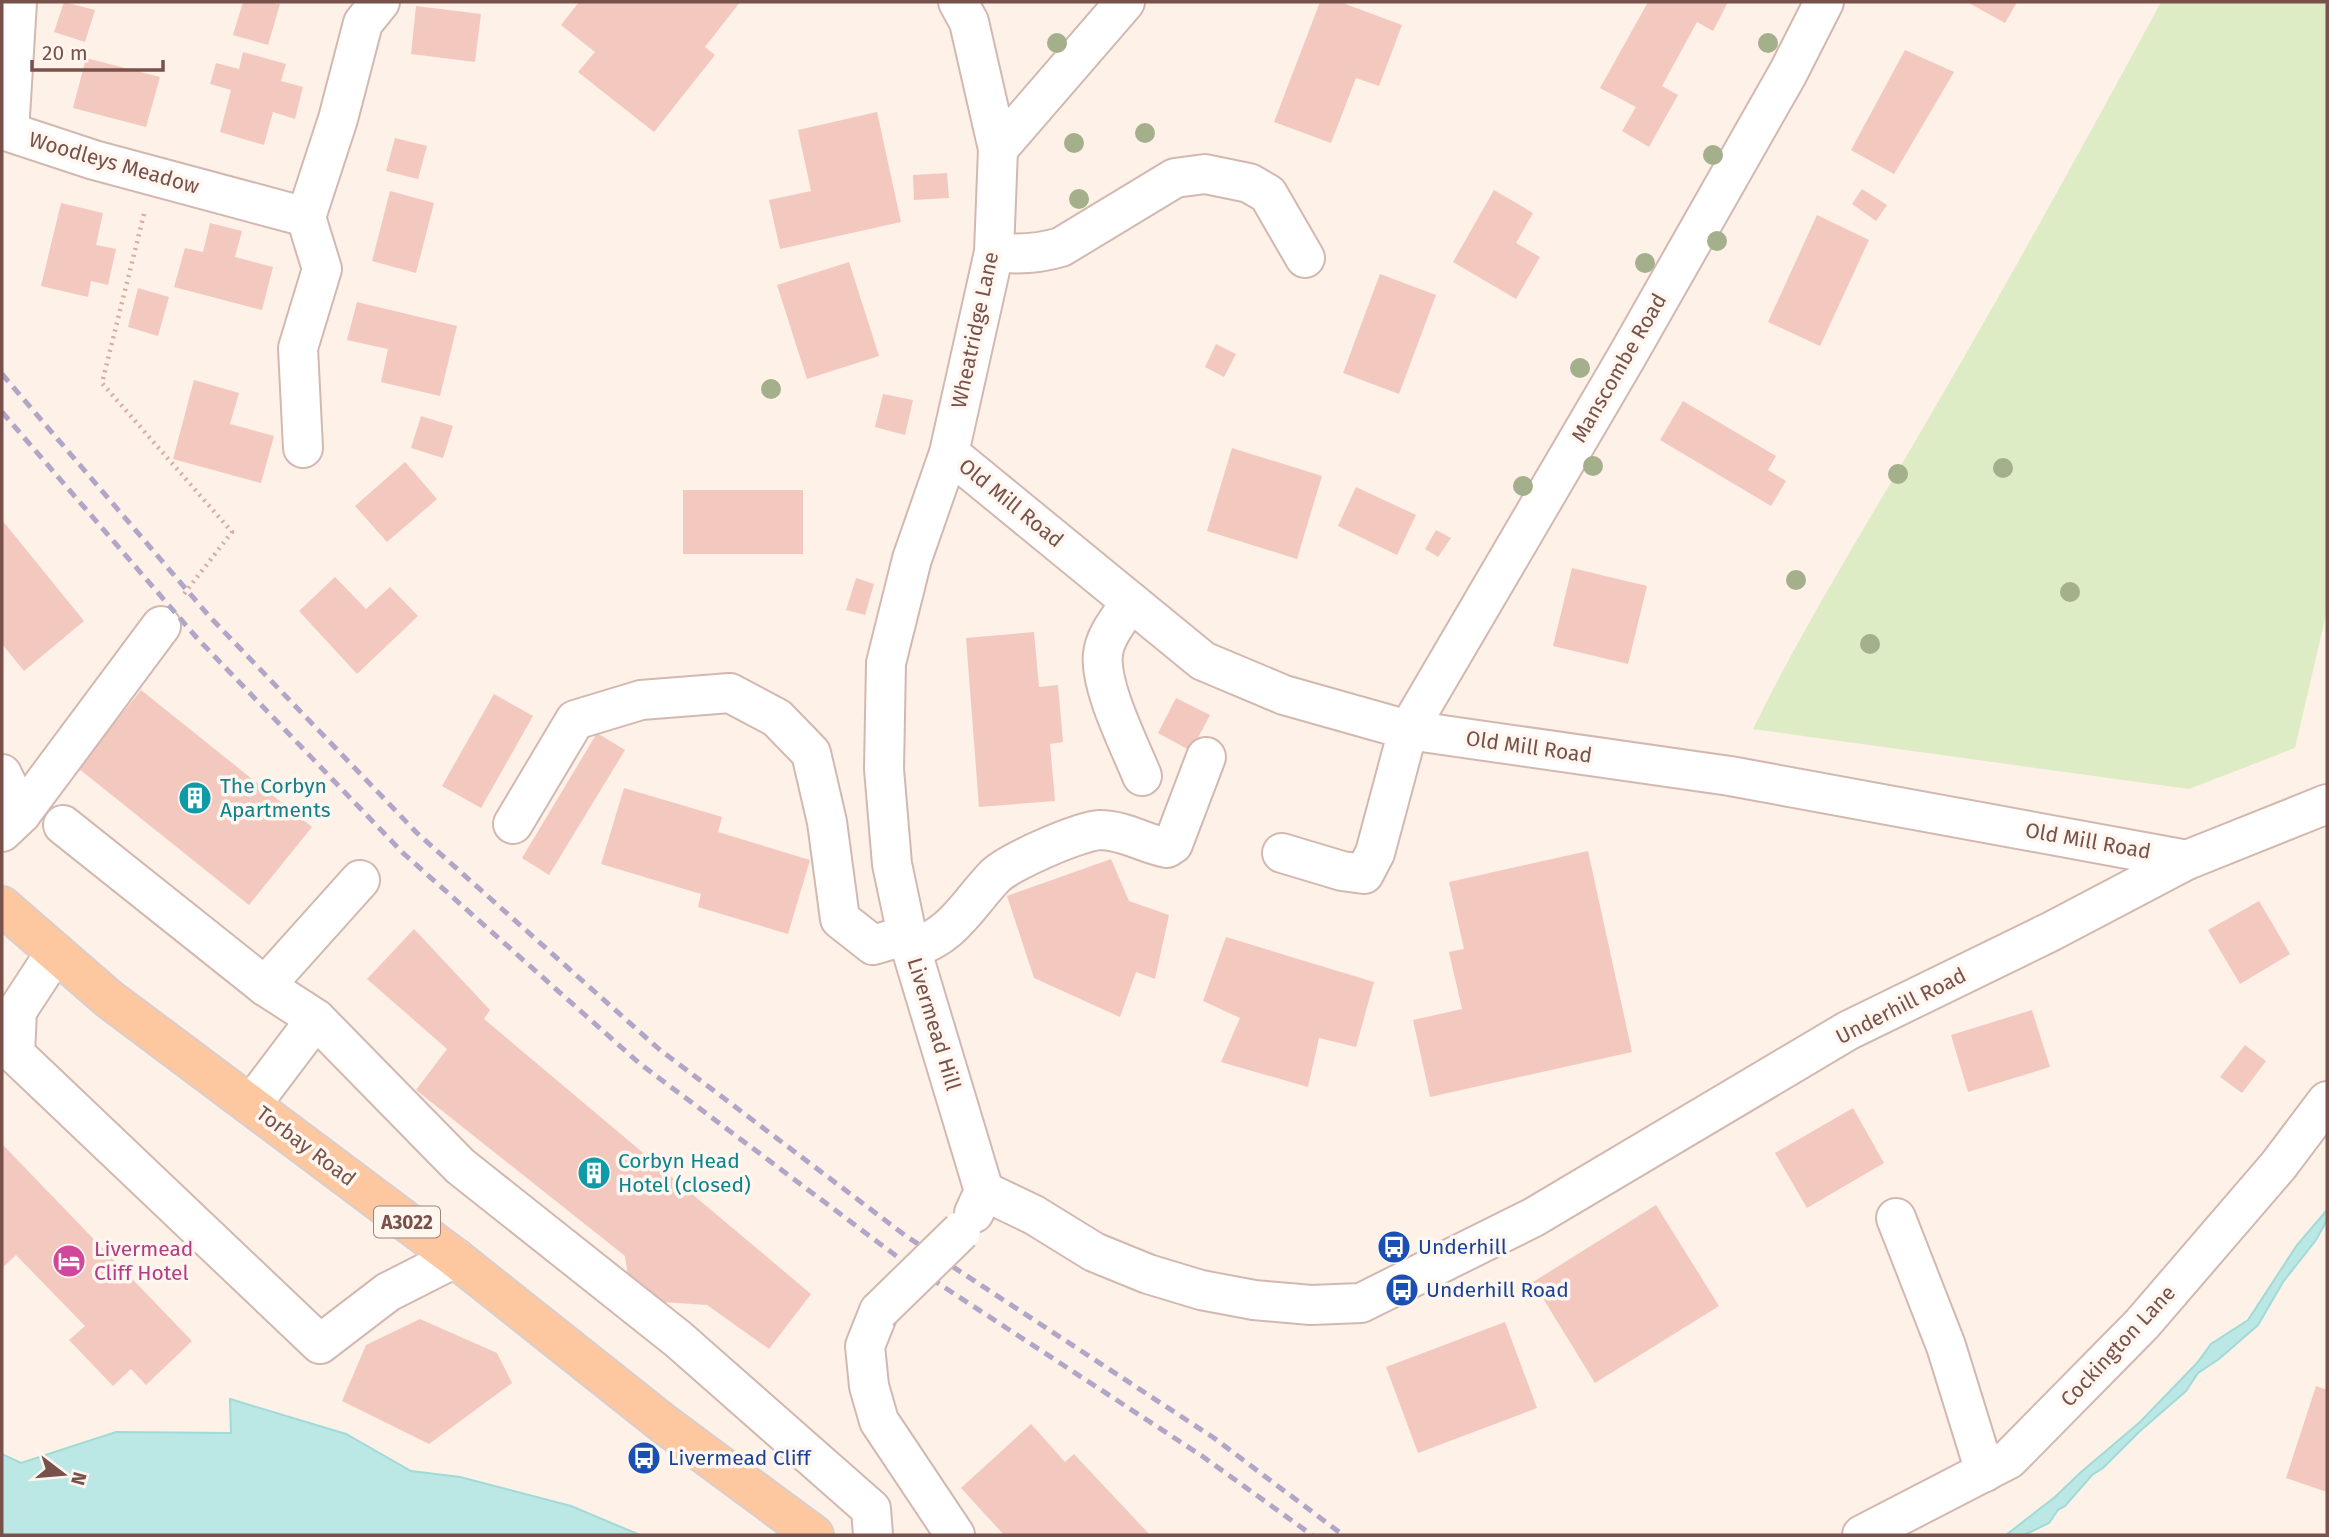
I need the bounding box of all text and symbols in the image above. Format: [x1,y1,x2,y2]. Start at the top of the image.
scale bar [32,28,163,72]
text: 20 m [42,40,88,66]
street label: Woodleys Meadow [26,126,202,200]
street label: Wheatridge Lane [946,249,1004,411]
street label: Manscombe Road [1566,289,1672,447]
street label: Old Mill Road [953,453,1069,553]
street label: Old Mill Road [1464,725,1594,769]
place label: The Corbyn Apartments [220,773,331,823]
building icon: The Corbyn Apartments [176,779,214,817]
street label: Old Mill Road [2023,817,2153,865]
street label: Livermead Hill [901,954,967,1094]
street label: Underhill Road [1831,962,1971,1050]
street label: Torbay Road [251,1100,361,1192]
place label: Corbyn Head Hotel (closed) [618,1148,751,1198]
building icon: Corbyn Head Hotel (closed) [575,1154,613,1192]
road number: A3022 [374,1206,440,1238]
bus stop icon: Underhill [1375,1228,1413,1266]
place label: Underhill [1418,1234,1507,1260]
place label: Livermead Cliff Hotel [94,1236,193,1286]
hotel icon: Livermead Cliff Hotel [50,1242,88,1280]
bus stop icon: Underhill Road [1383,1271,1421,1309]
place label: Underhill Road [1426,1277,1569,1303]
street label: Cockington Lane [2055,1280,2181,1412]
north arrow [28,1439,98,1509]
bus stop icon: Livermead Cliff [625,1439,663,1477]
place label: Livermead Cliff [668,1445,813,1471]
text: N [66,1469,92,1488]

